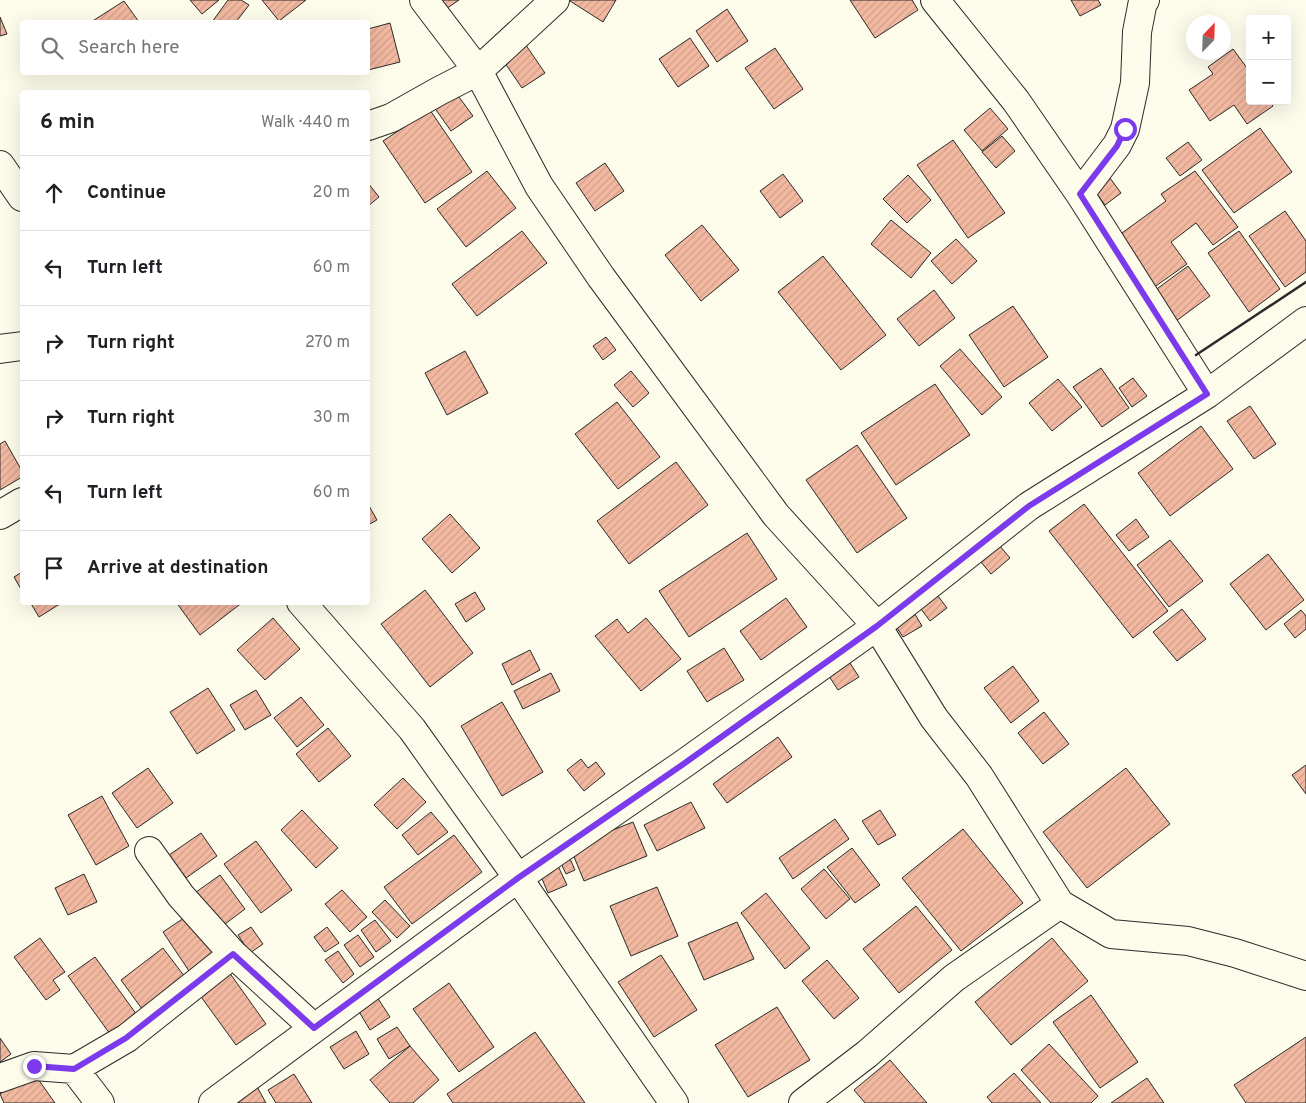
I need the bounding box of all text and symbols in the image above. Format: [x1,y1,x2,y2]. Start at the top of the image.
north arrow [1186,15,1231,60]
map controls [1246,15,1291,105]
button: + [1246,15,1291,60]
search box [20,20,370,75]
icon: search [38,34,66,62]
text: Search here [78,36,180,60]
button: − [1246,60,1291,105]
text: 6 min [40,109,95,136]
text: Walk · 440 m [261,113,350,133]
route start [1114,118,1137,141]
icon: ahead [40,179,68,207]
text: Continue [87,181,166,205]
text: 20 m [313,183,350,203]
icon: left [40,254,68,282]
text: Turn left [87,256,163,280]
text: 60 m [313,258,350,278]
icon: right [40,329,68,357]
text: Turn right [87,331,175,355]
text: 270 m [305,333,350,353]
icon: right [40,404,68,432]
text: Turn right [87,406,175,430]
text: 30 m [313,408,350,428]
icon: left [40,479,68,507]
text: Turn left [87,481,163,505]
text: 60 m [313,483,350,503]
icon: arrive [40,554,68,582]
text: Arrive at destination [87,556,268,580]
route end [23,1055,46,1078]

